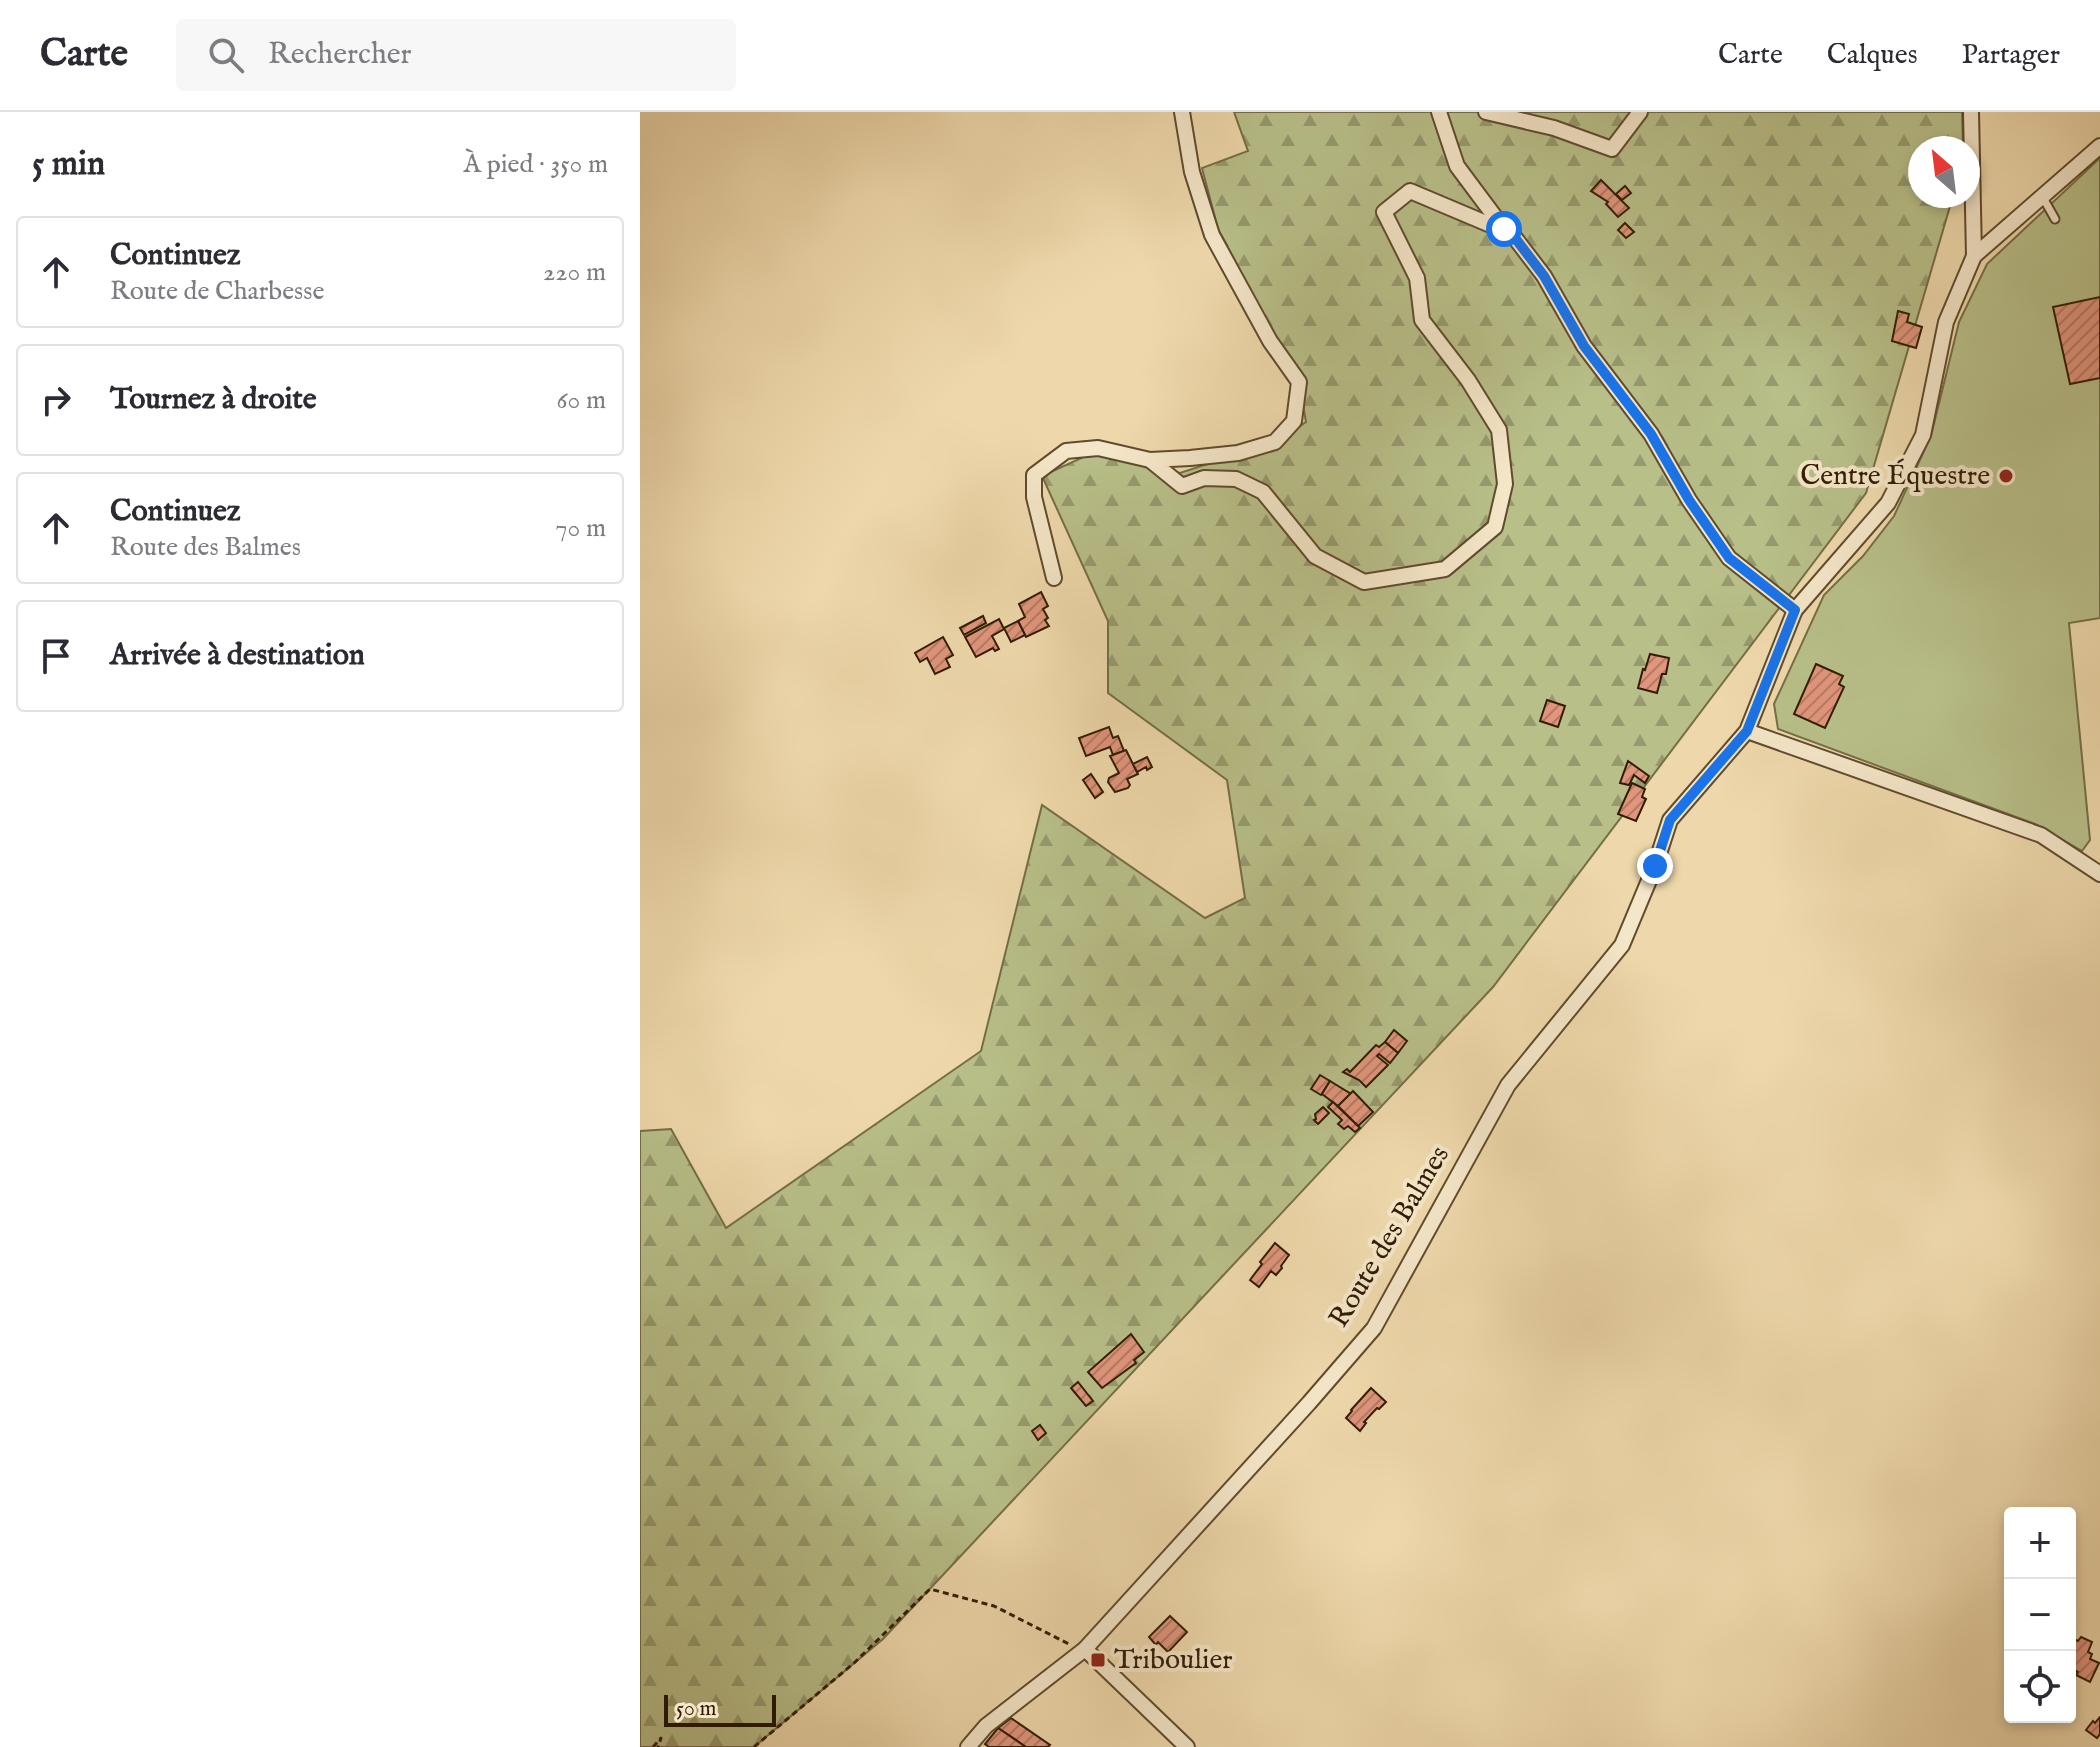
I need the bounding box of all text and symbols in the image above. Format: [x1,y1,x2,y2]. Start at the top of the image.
search box [176,19,736,91]
text: Carte [40,31,128,79]
icon: search [204,33,248,77]
text: Rechercher [268,36,412,74]
text: Carte [1718,38,1783,73]
text: Calques [1827,38,1918,73]
text: Partager [1962,38,2060,73]
north arrow [1908,136,1980,208]
text: 5 min [32,143,105,186]
text: À pied · 350 m [463,148,608,181]
route start [1486,211,1522,247]
text: Continuez [110,237,241,275]
icon: ahead [34,250,78,294]
text: 220 m [543,256,606,289]
text: Route de Charbesse [110,275,324,308]
icon: right [34,378,78,422]
text: Tournez à droite [110,381,317,419]
text: 60 m [557,384,606,417]
place label: Centre Équestre [1800,458,1990,494]
marker: Centre Équestre [1997,467,2015,485]
text: Continuez [110,493,241,531]
icon: ahead [34,506,78,550]
text: 70 m [555,512,606,545]
text: Route des Balmes [110,531,301,564]
icon: arrive [34,634,78,678]
text: Arrivée à destination [110,637,365,675]
route end [1637,848,1673,884]
street label: Route des Balmes [1322,1140,1458,1334]
map controls [2004,1507,2076,1723]
button: + [2004,1507,2076,1579]
button: − [2004,1579,2076,1651]
place label: Triboulier [1114,1643,1233,1678]
marker: Triboulier [1089,1651,1107,1669]
button: locate [2004,1651,2076,1723]
scale bar [664,1691,776,1727]
text: 50 m [676,1695,717,1723]

